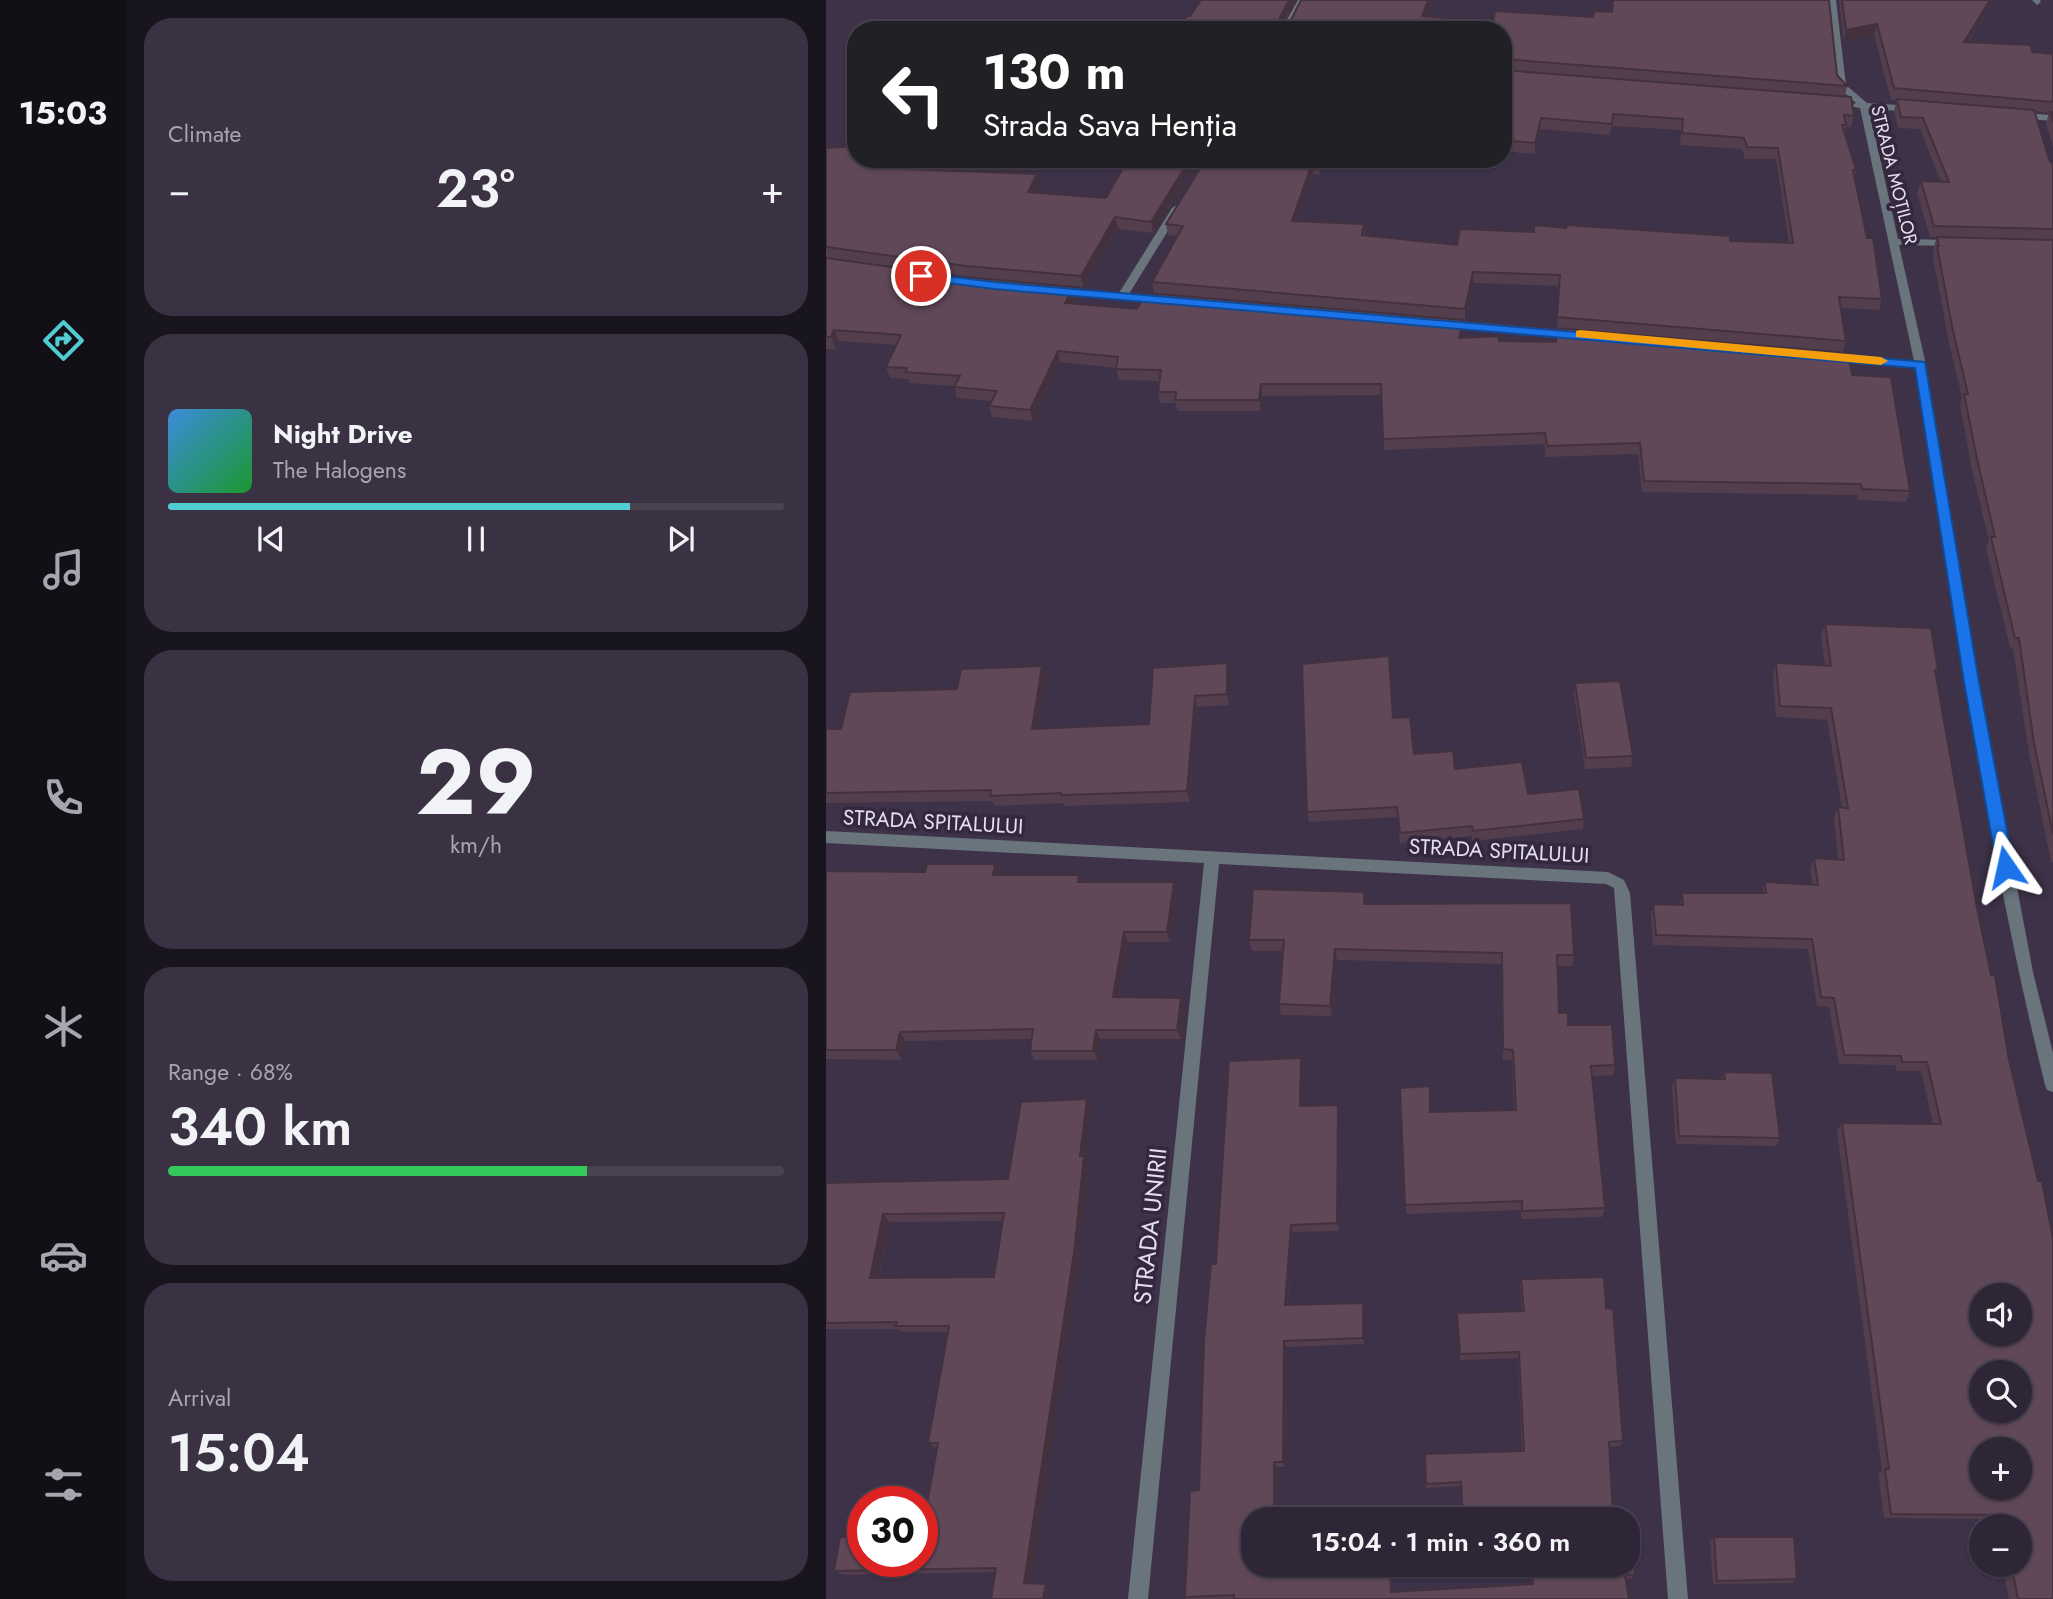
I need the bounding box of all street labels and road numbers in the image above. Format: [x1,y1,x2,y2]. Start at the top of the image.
street label: STRADA MOȚILOR [1864,103,1924,247]
street label: STRADA SPITALULUI [842,802,1024,842]
street label: STRADA SPITALULUI [1408,831,1590,871]
street label: STRADA UNIRII [1124,1146,1176,1306]

